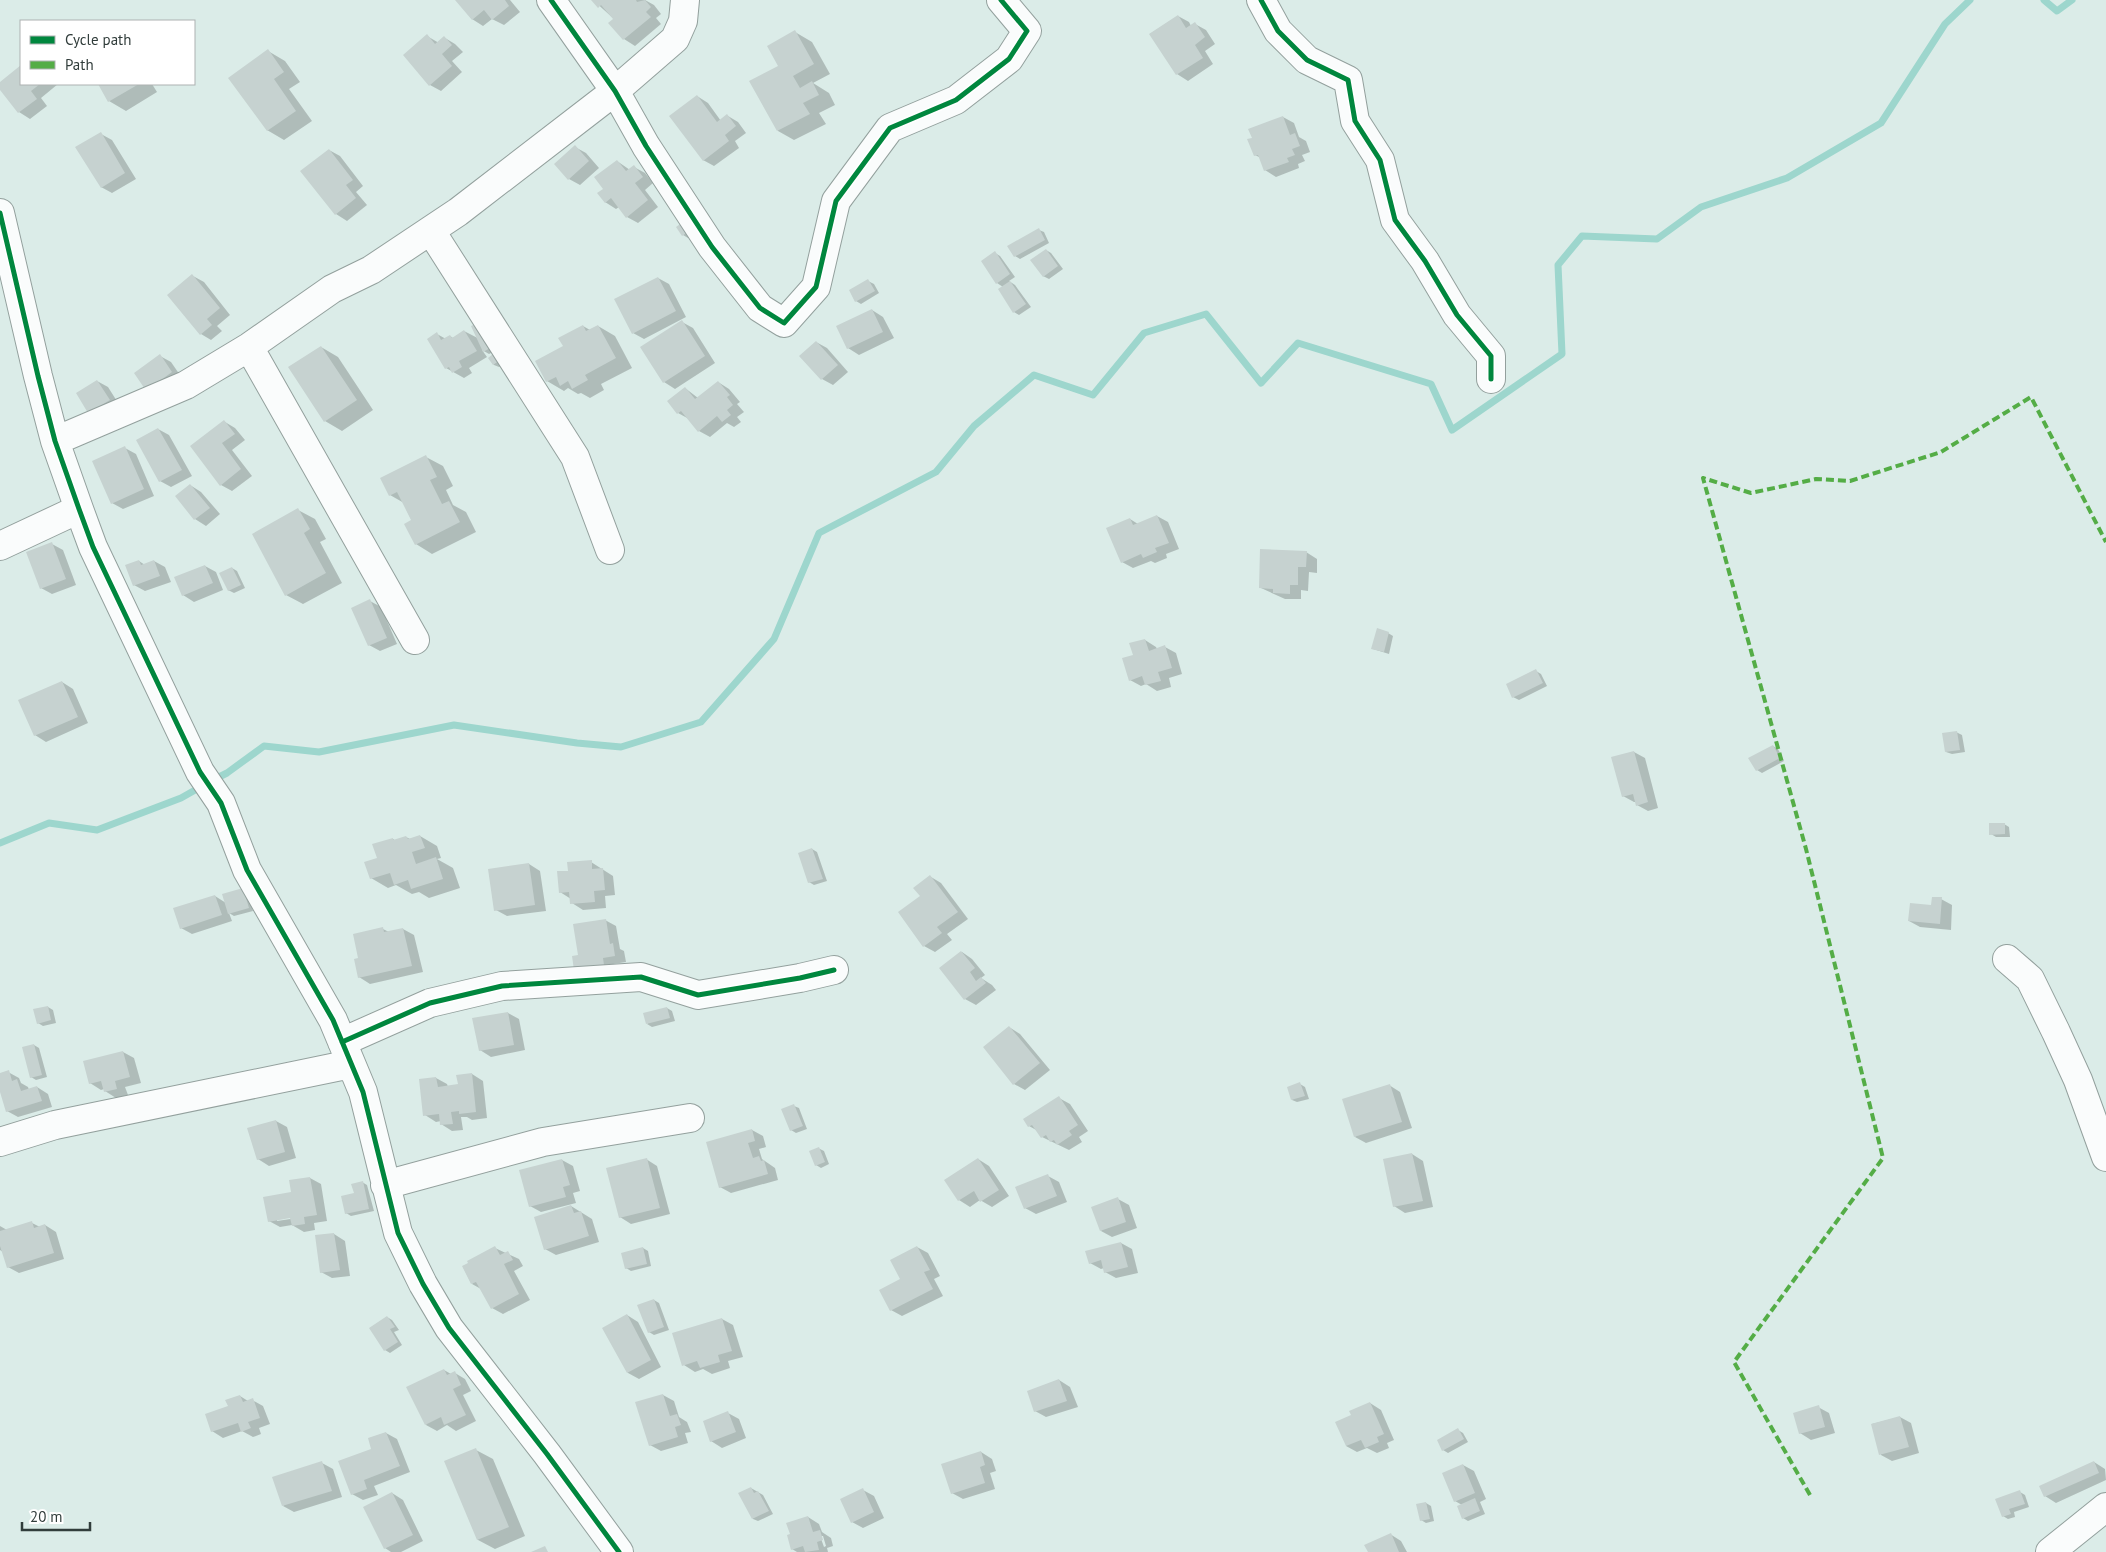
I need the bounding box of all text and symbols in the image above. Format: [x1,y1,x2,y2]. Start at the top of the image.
legend [20,20,195,85]
text: Cycle path [65,30,131,49]
text: Path [65,55,94,74]
scale bar [22,1500,90,1532]
text: 20 m [30,1507,63,1526]

